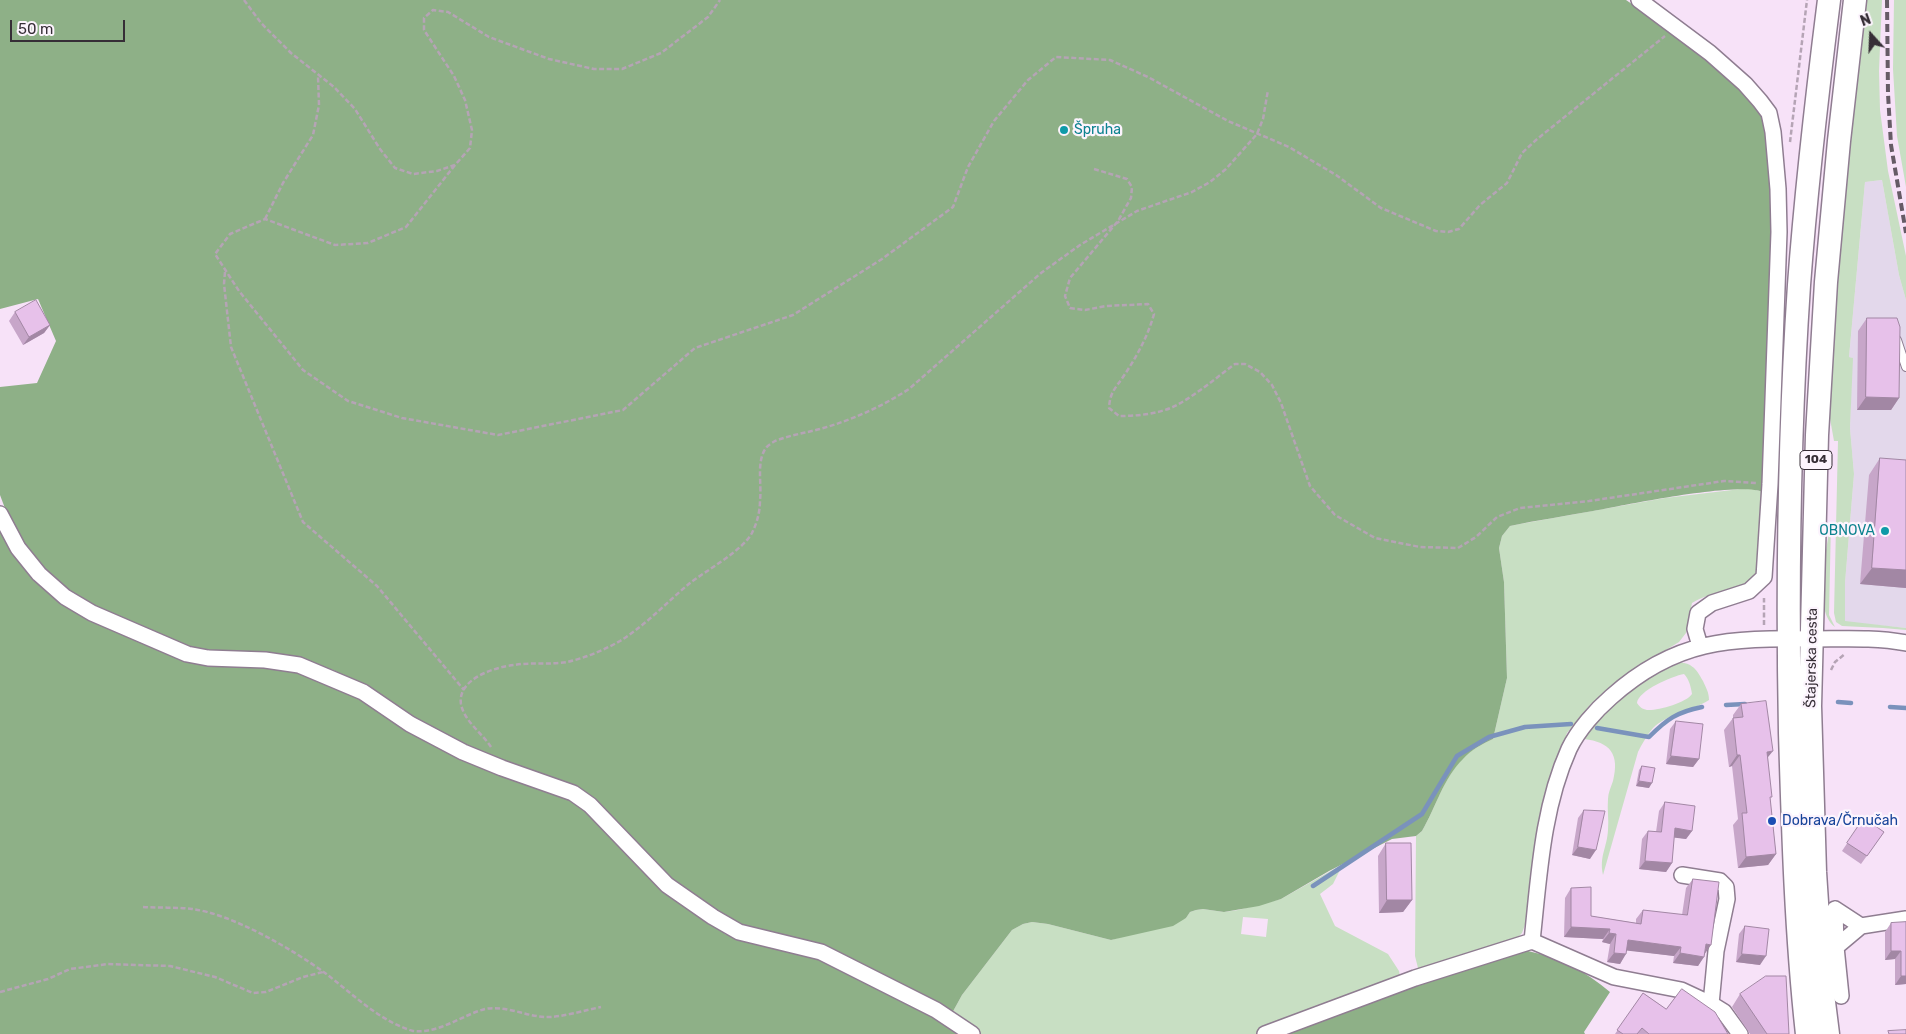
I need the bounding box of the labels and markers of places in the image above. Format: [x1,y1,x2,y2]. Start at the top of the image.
place label: Špruha [1074,122,1121,138]
marker: Špruha [1058,124,1070,136]
place label: OBNOVA [1819,523,1875,539]
marker: OBNOVA [1879,525,1891,537]
place label: Dobrava/Črnučah [1782,813,1898,829]
marker: Dobrava/Črnučah [1766,815,1778,827]

